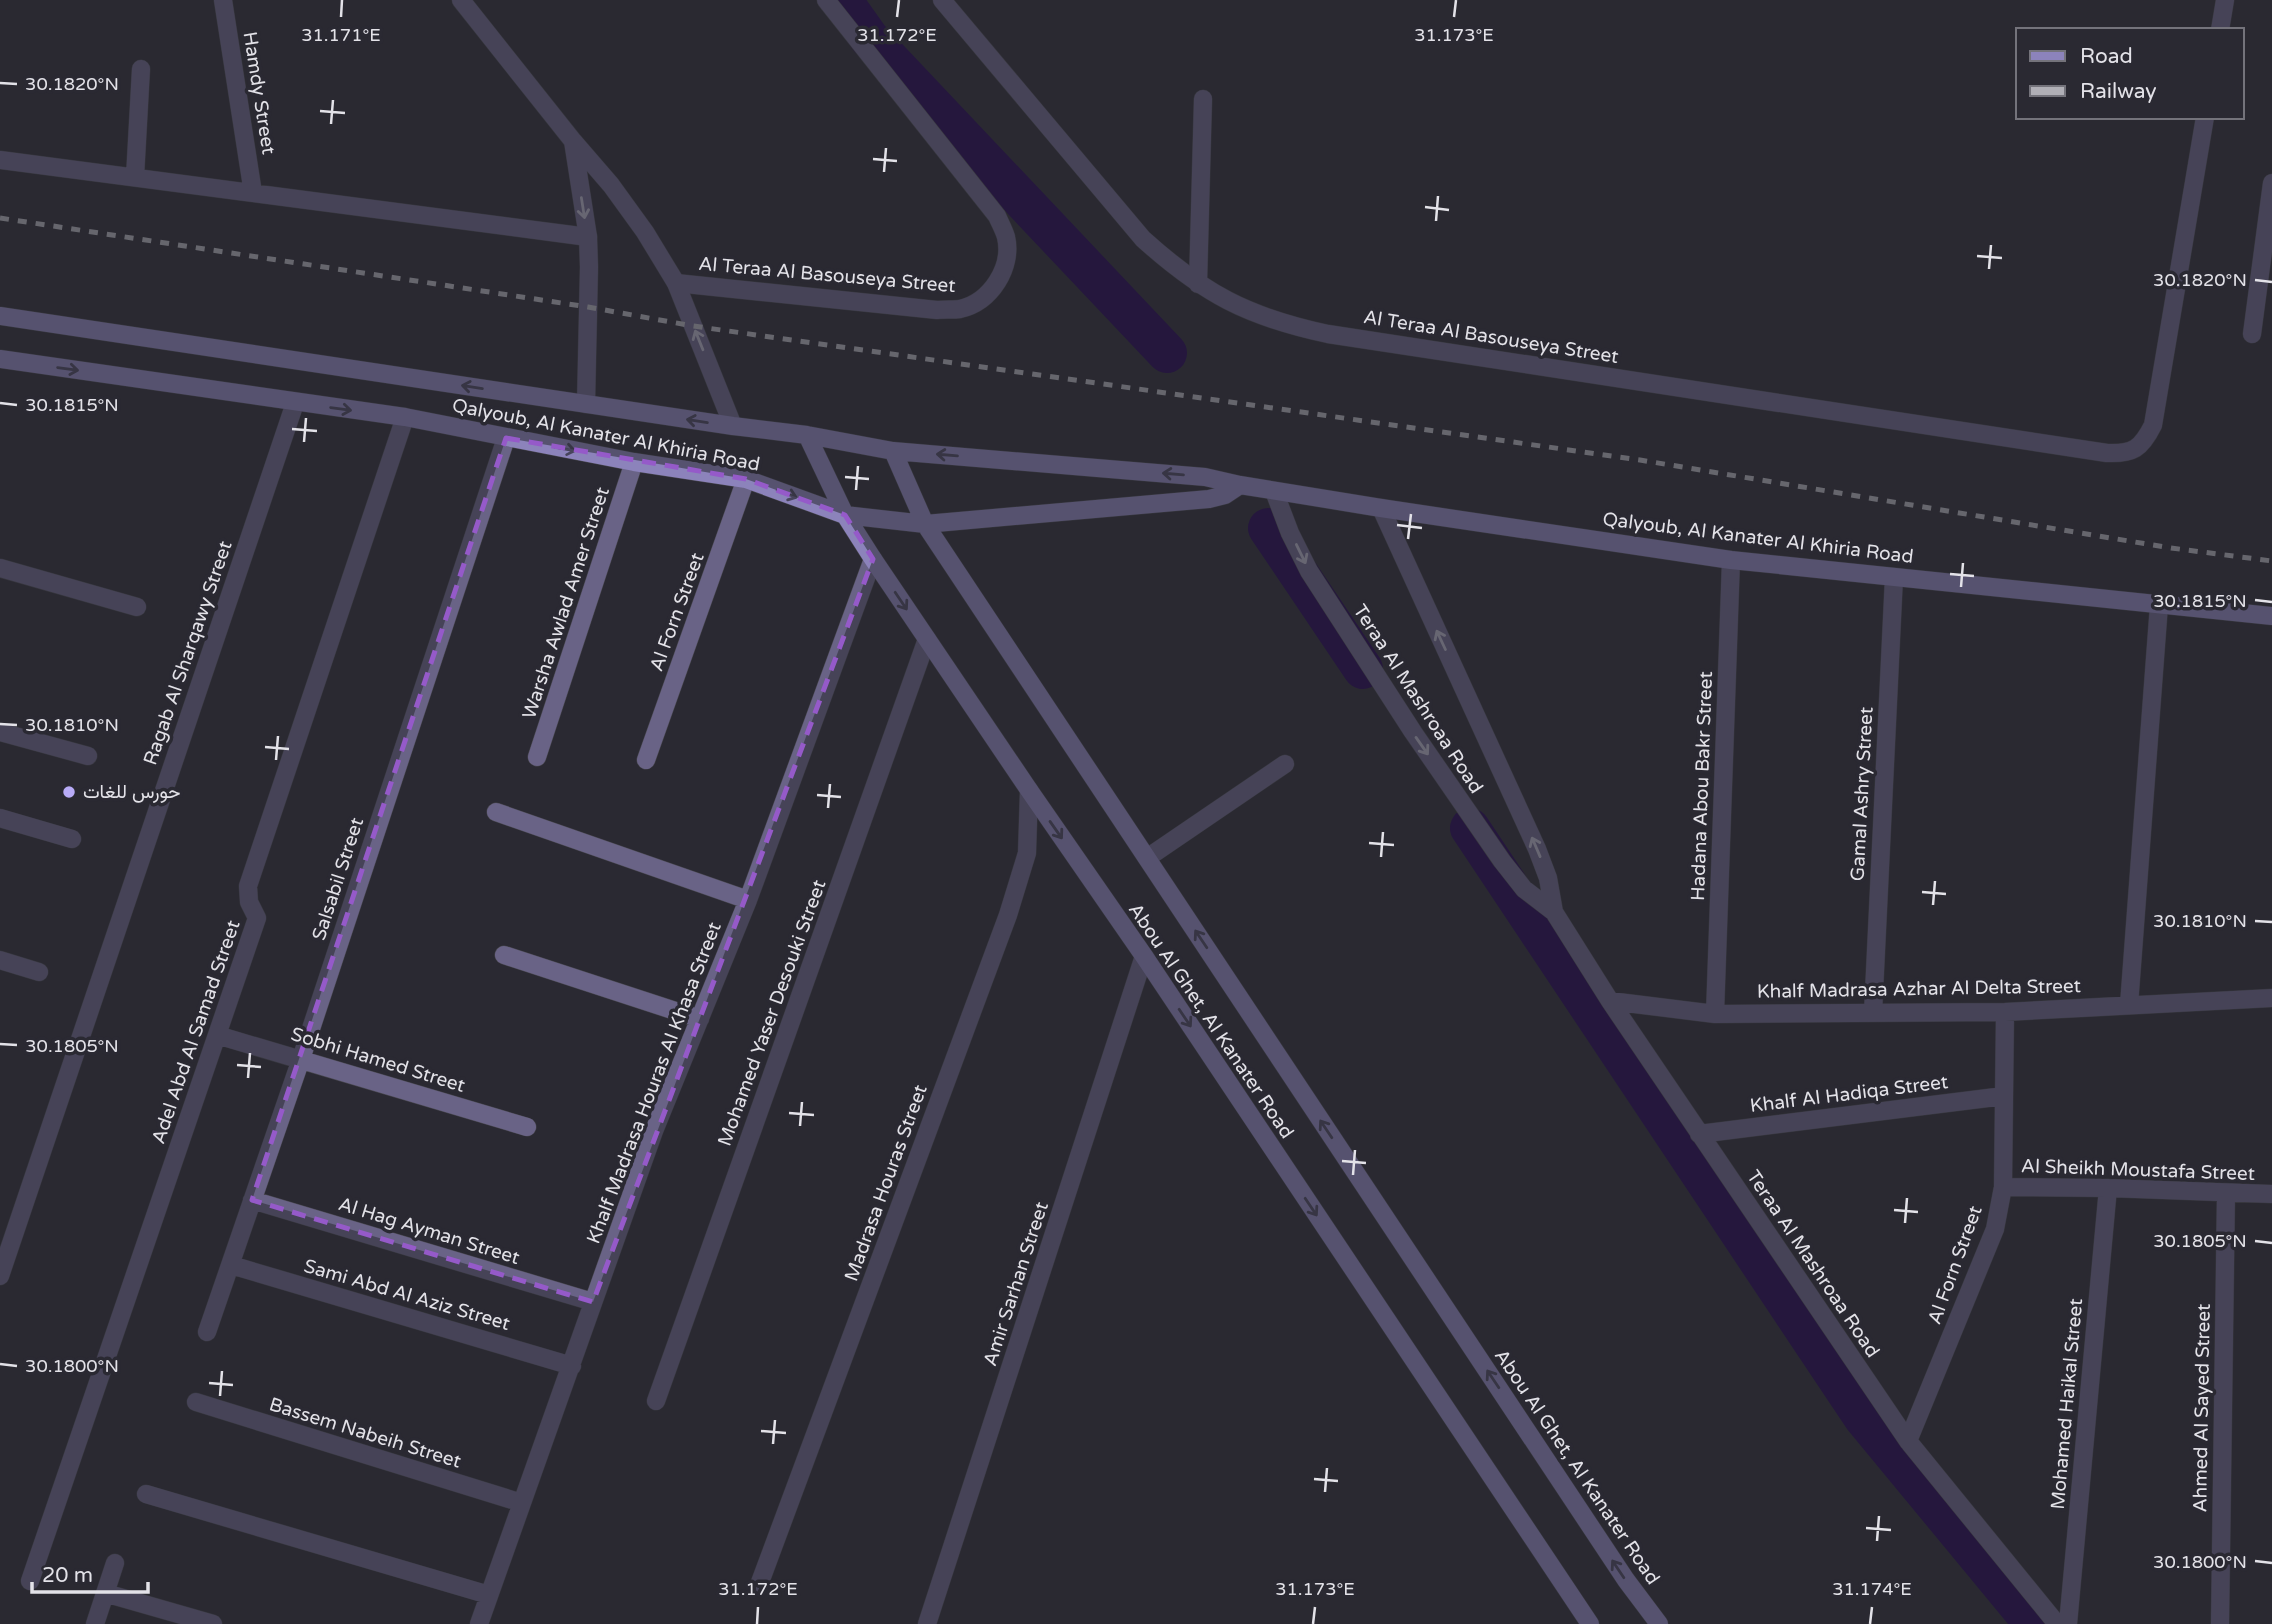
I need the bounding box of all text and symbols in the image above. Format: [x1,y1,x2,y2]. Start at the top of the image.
text: 31.171°E [301,24,381,46]
text: 31.172°E [857,24,937,46]
text: 31.173°E [1414,24,1494,46]
legend [2016,28,2244,119]
street label: Hamdy Street [238,30,280,156]
text: Road [2080,44,2133,69]
text: 30.1820°N [25,73,119,95]
text: Railway [2080,79,2157,104]
one-way arrow [577,196,590,219]
street label: Al Teraa Al Basouseya Street [698,253,956,297]
text: 30.1820°N [2153,269,2247,291]
street label: Al Teraa Al Basouseya Street [1362,306,1620,368]
one-way arrow [691,330,704,351]
one-way arrow [56,363,78,376]
one-way arrow [461,380,484,393]
text: 30.1815°N [25,394,119,416]
street label: Qalyoub, Al Kanater Al Khiria Road [450,394,762,476]
one-way arrow [329,403,352,416]
one-way arrow [686,414,709,427]
one-way arrow [553,443,576,456]
one-way arrow [936,448,959,461]
one-way arrow [1163,467,1185,480]
street label: Warsha Awlad Amer Street [518,484,614,722]
one-way arrow [776,489,798,501]
street label: Qalyoub, Al Kanater Al Khiria Road [1601,508,1915,568]
street label: Ragab Al Sharqawy Street [139,538,237,768]
one-way arrow [1294,543,1308,564]
street label: Al Forn Street [645,550,709,674]
text: 30.1815°N [2153,590,2247,612]
one-way arrow [894,591,909,610]
street label: Teraa Al Mashroaa Road [1349,600,1487,798]
one-way arrow [1434,629,1447,651]
street label: Hadana Abou Bakr Street [1687,671,1717,901]
street label: Gamal Ashry Street [1846,706,1878,882]
text: 30.1810°N [25,714,119,736]
one-way arrow [1415,736,1429,755]
place label: حورس للغات [83,781,181,803]
marker: حورس للغات [61,784,77,800]
street label: Salsabil Street [308,815,368,943]
one-way arrow [1049,820,1063,839]
one-way arrow [1528,836,1541,858]
street label: Mohamed Yaser Desouki Street [714,877,830,1149]
street label: Abou Al Ghet, Al Kanater Road [1124,899,1298,1143]
text: 30.1810°N [2153,910,2247,932]
street label: Adel Abd Al Samad Street [147,917,245,1147]
street label: Khalf Madrasa Houras Al Khasa Street [582,919,726,1247]
one-way arrow [1193,930,1208,949]
street label: Khalf Madrasa Azhar Al Delta Street [1757,975,2081,1003]
one-way arrow [1178,1007,1192,1027]
street label: Sobhi Hamed Street [288,1023,468,1097]
text: 30.1805°N [25,1035,119,1057]
street label: Khalf Al Hadiqa Street [1749,1071,1949,1117]
street label: Madrasa Houras Street [840,1082,932,1284]
one-way arrow [1319,1119,1333,1139]
street label: Al Sheikh Moustafa Street [2021,1155,2255,1185]
street label: Teraa Al Mashroaa Road [1742,1166,1884,1362]
street label: Al Hag Ayman Street [336,1193,522,1269]
one-way arrow [1304,1197,1318,1216]
street label: Amir Sarhan Street [979,1199,1053,1369]
street label: Al Forn Street [1923,1203,1987,1327]
text: 30.1805°N [2153,1230,2247,1252]
street label: Sami Abd Al Aziz Street [301,1255,513,1335]
street label: Mohamed Haikal Street [2047,1298,2087,1510]
street label: Ahmed Al Sayed Street [2189,1303,2215,1513]
street label: Abou Al Ghet, Al Kanater Road [1490,1345,1664,1589]
text: 30.1800°N [25,1355,119,1377]
one-way arrow [1485,1370,1499,1390]
street label: Bassem Nabeih Street [266,1393,464,1473]
scale bar [32,1550,147,1594]
text: 30.1800°N [2153,1551,2247,1573]
one-way arrow [1611,1560,1626,1579]
text: 20 m [42,1563,93,1588]
text: 31.172°E [718,1578,798,1600]
text: 31.173°E [1275,1578,1355,1600]
text: 31.174°E [1832,1578,1912,1600]

